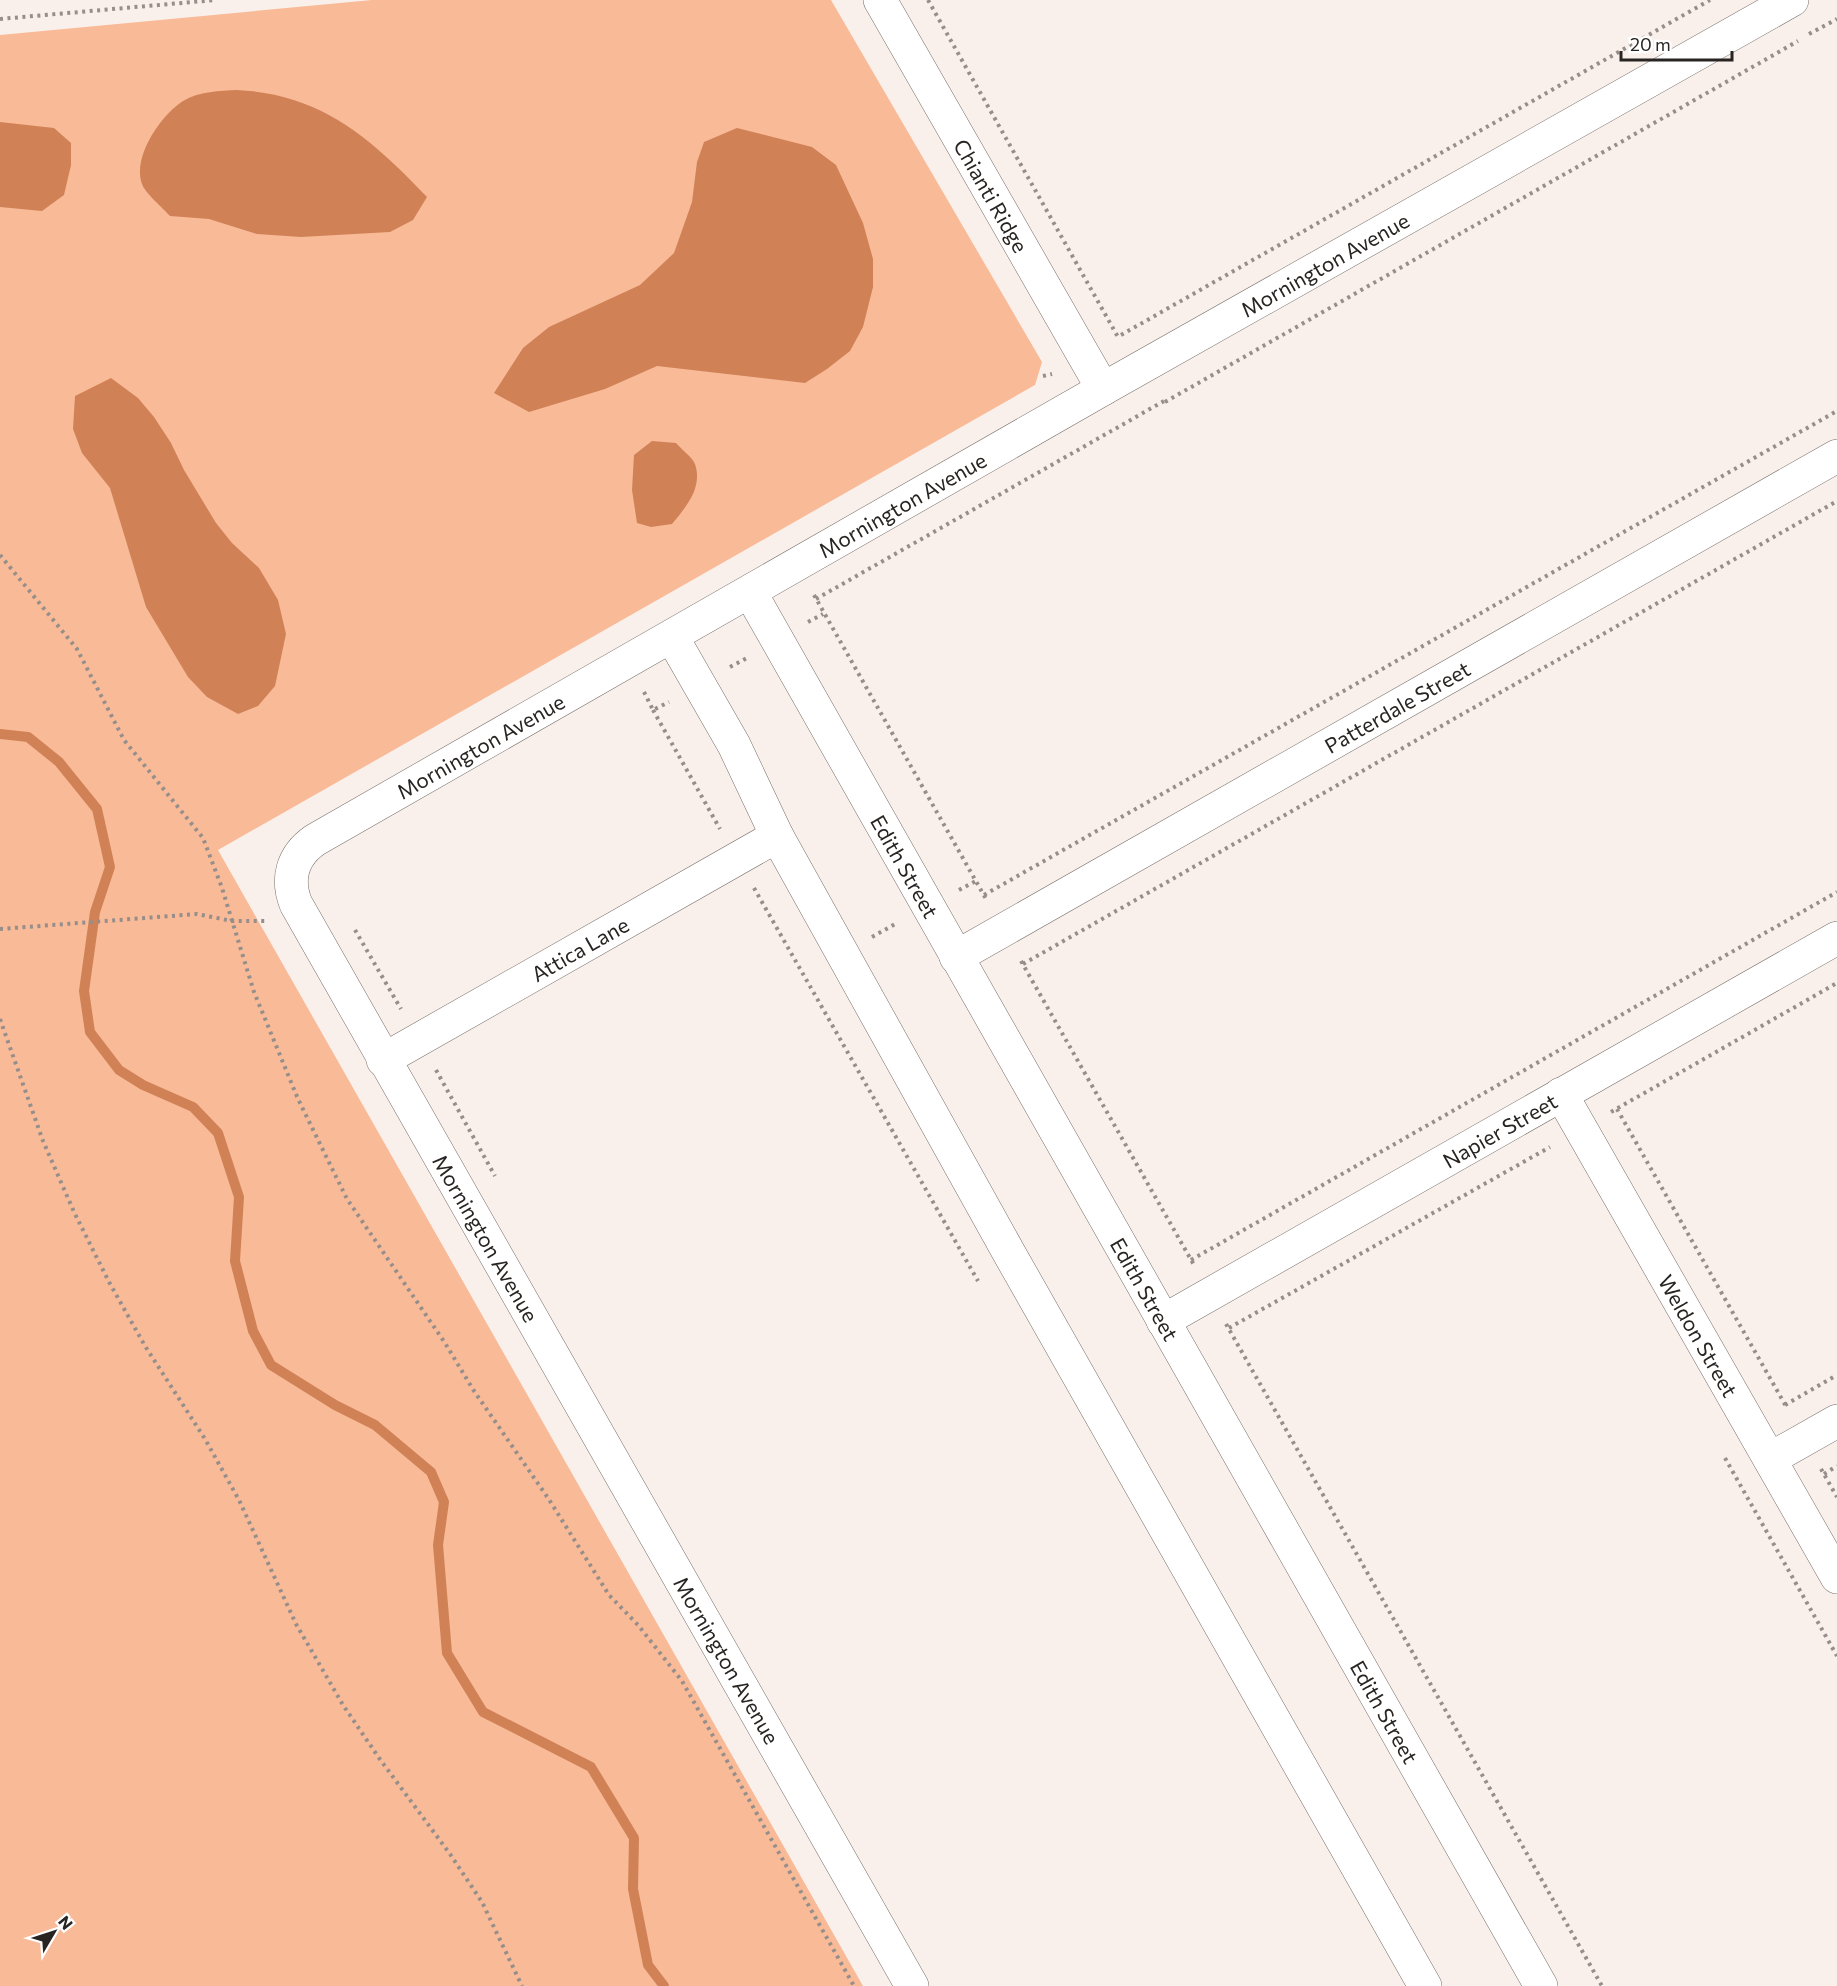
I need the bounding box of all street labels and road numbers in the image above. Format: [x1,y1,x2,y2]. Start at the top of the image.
street label: Chianti Ridge [950,134,1034,256]
street label: Mornington Avenue [1236,207,1413,321]
street label: Mornington Avenue [814,446,990,562]
street label: Patterdale Street [1320,655,1474,758]
street label: Mornington Avenue [392,688,568,803]
street label: Edith Street [866,810,944,922]
street label: Attica Lane [526,911,633,986]
street label: Napier Street [1438,1087,1561,1172]
street label: Mornington Avenue [428,1150,544,1326]
street label: Edith Street [1106,1233,1184,1344]
street label: Weldon Street [1654,1270,1744,1401]
street label: Mornington Avenue [669,1572,785,1748]
street label: Edith Street [1346,1656,1424,1767]

